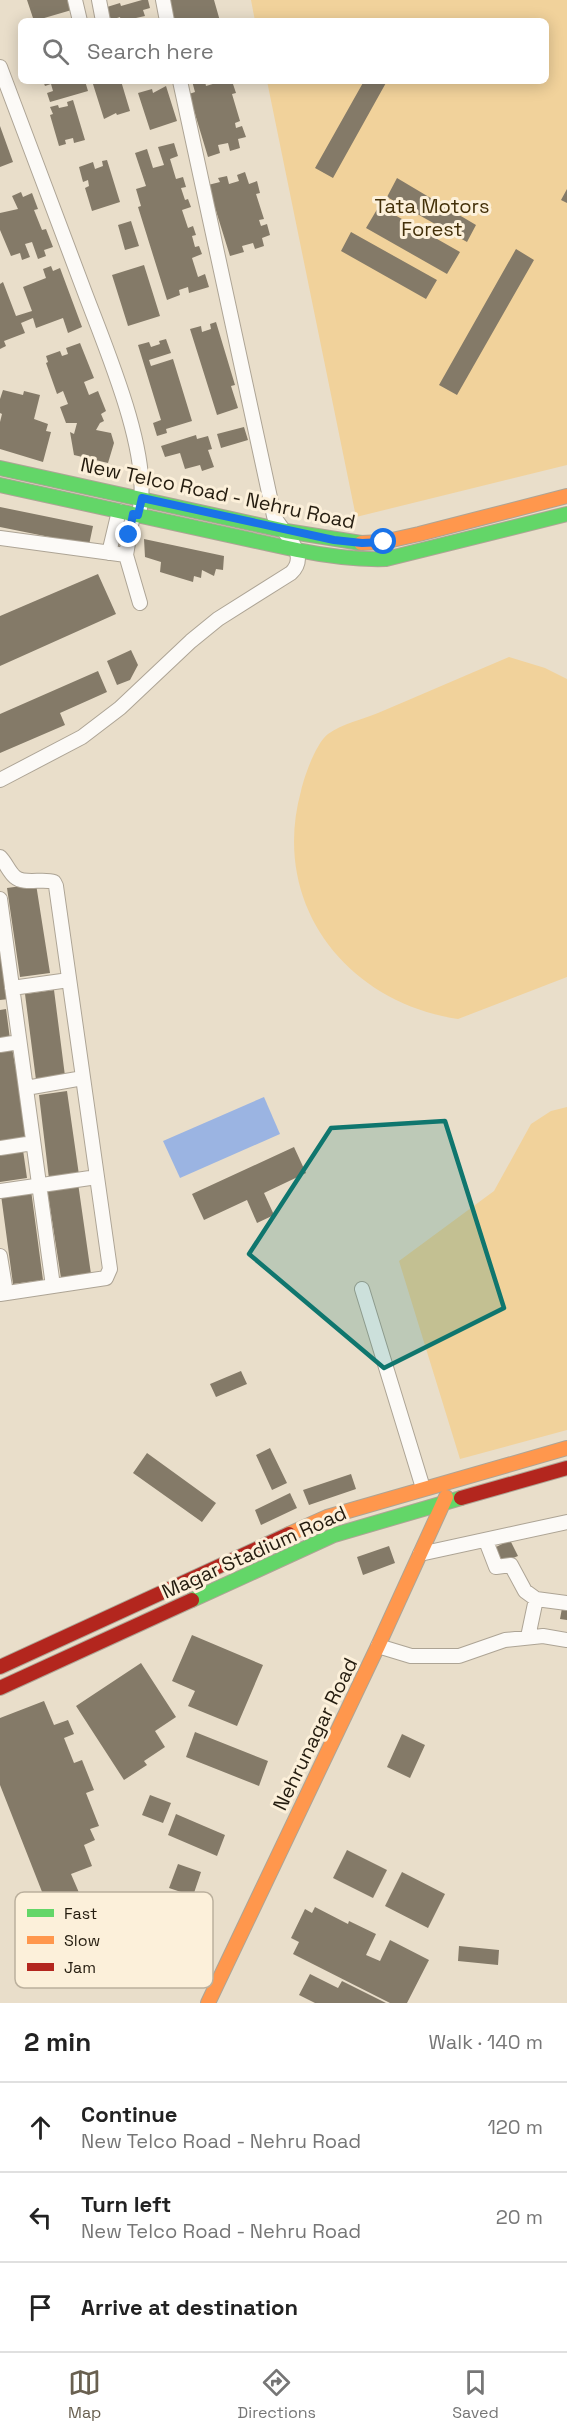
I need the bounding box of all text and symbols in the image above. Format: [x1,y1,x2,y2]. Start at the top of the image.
search box [18,18,549,84]
icon: search [39,35,72,68]
text: Search here [87,37,214,65]
park label: Tata Motors Forest [374,193,490,242]
street label: New Telco Road - Nehru Road [78,451,358,535]
route end [115,521,141,547]
route start [370,528,396,554]
street label: Magar Stadium Road [158,1500,350,1604]
street label: Nehrunagar Road [267,1653,363,1815]
legend [15,1892,213,1988]
text: Fast [64,1903,97,1924]
text: Slow [64,1930,100,1951]
text: Jam [64,1957,96,1978]
text: 2 min [24,2025,91,2059]
text: Walk · 140 m [429,2029,543,2055]
text: Continue [81,2100,177,2128]
icon: ahead [24,2111,57,2144]
text: 120 m [487,2114,543,2140]
text: New Telco Road - Nehru Road [81,2128,361,2154]
text: Turn left [81,2190,171,2218]
icon: left [24,2201,57,2234]
text: 20 m [496,2204,543,2230]
text: New Telco Road - Nehru Road [81,2218,361,2244]
icon: arrive [24,2291,57,2324]
text: Arrive at destination [81,2293,298,2321]
tab: Map [68,2366,101,2423]
tab: Directions [238,2366,316,2423]
tab: Saved [452,2366,499,2423]

